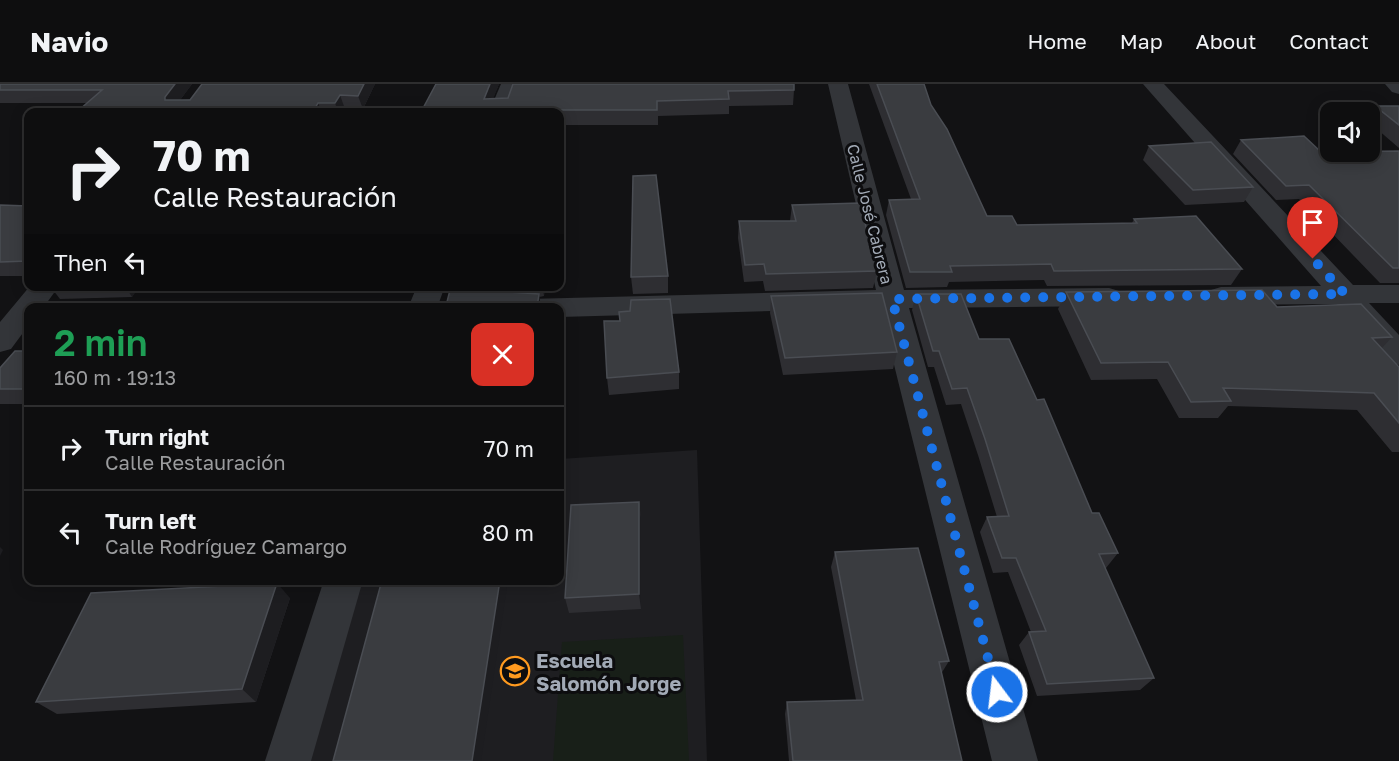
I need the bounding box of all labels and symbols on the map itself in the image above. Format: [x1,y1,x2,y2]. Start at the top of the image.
street label: Calle José Cabrera [843,142,897,286]
pin [1287,197,1338,259]
place label: Escuela Salomón Jorge [536,648,681,695]
school or university icon: Escuela Salomón Jorge [499,655,531,687]
position arrow [965,660,1029,724]

